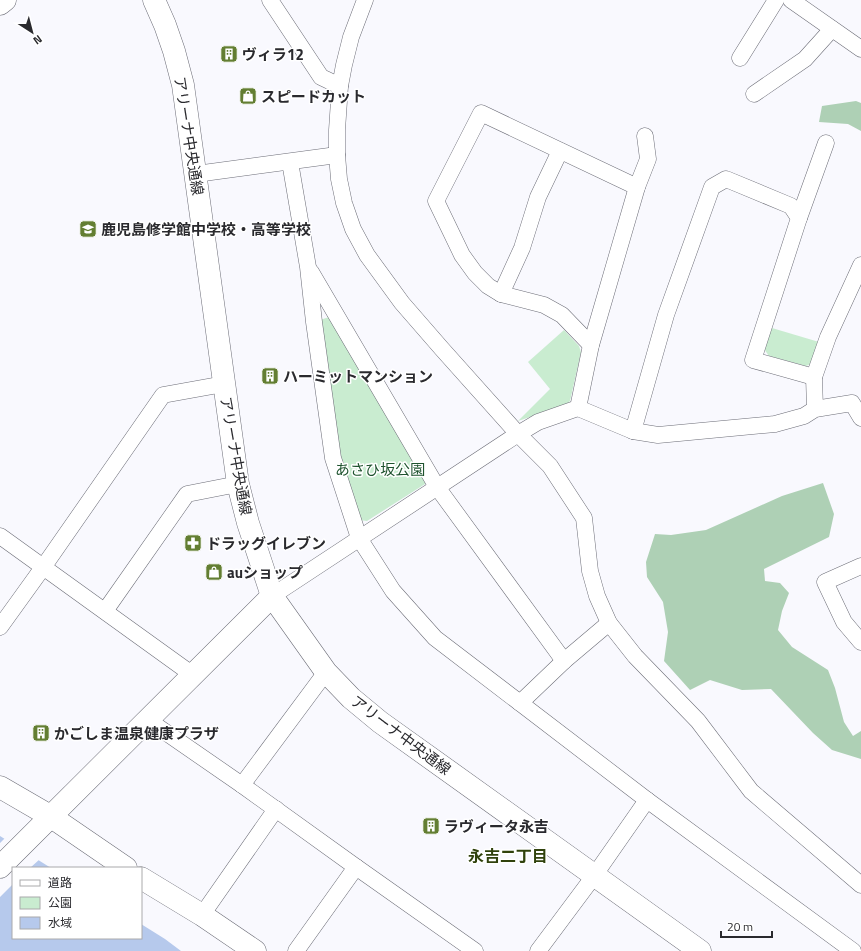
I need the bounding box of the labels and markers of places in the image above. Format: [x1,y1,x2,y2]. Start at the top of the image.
place label: ヴィラ12 [242,43,304,66]
building icon: ヴィラ12 [219,44,239,64]
place label: スピードカット [261,85,366,108]
shop icon: スピードカット [238,86,258,106]
place label: 鹿児島修学館中学校・高等学校 [101,218,311,241]
school or university icon: 鹿児島修学館中学校・高等学校 [78,219,98,239]
place label: ハーミットマンション [283,365,433,388]
building icon: ハーミットマンション [260,366,280,386]
place label: ドラッグイレブン [206,532,326,555]
pharmacy icon: ドラッグイレブン [183,533,203,553]
place label: auショップ [227,561,303,584]
shop icon: auショップ [204,562,224,582]
place label: かごしま温泉健康プラザ [54,722,219,745]
building icon: かごしま温泉健康プラザ [31,723,51,743]
place label: ラヴィータ永吉 [444,815,549,838]
building icon: ラヴィータ永吉 [421,816,441,836]

